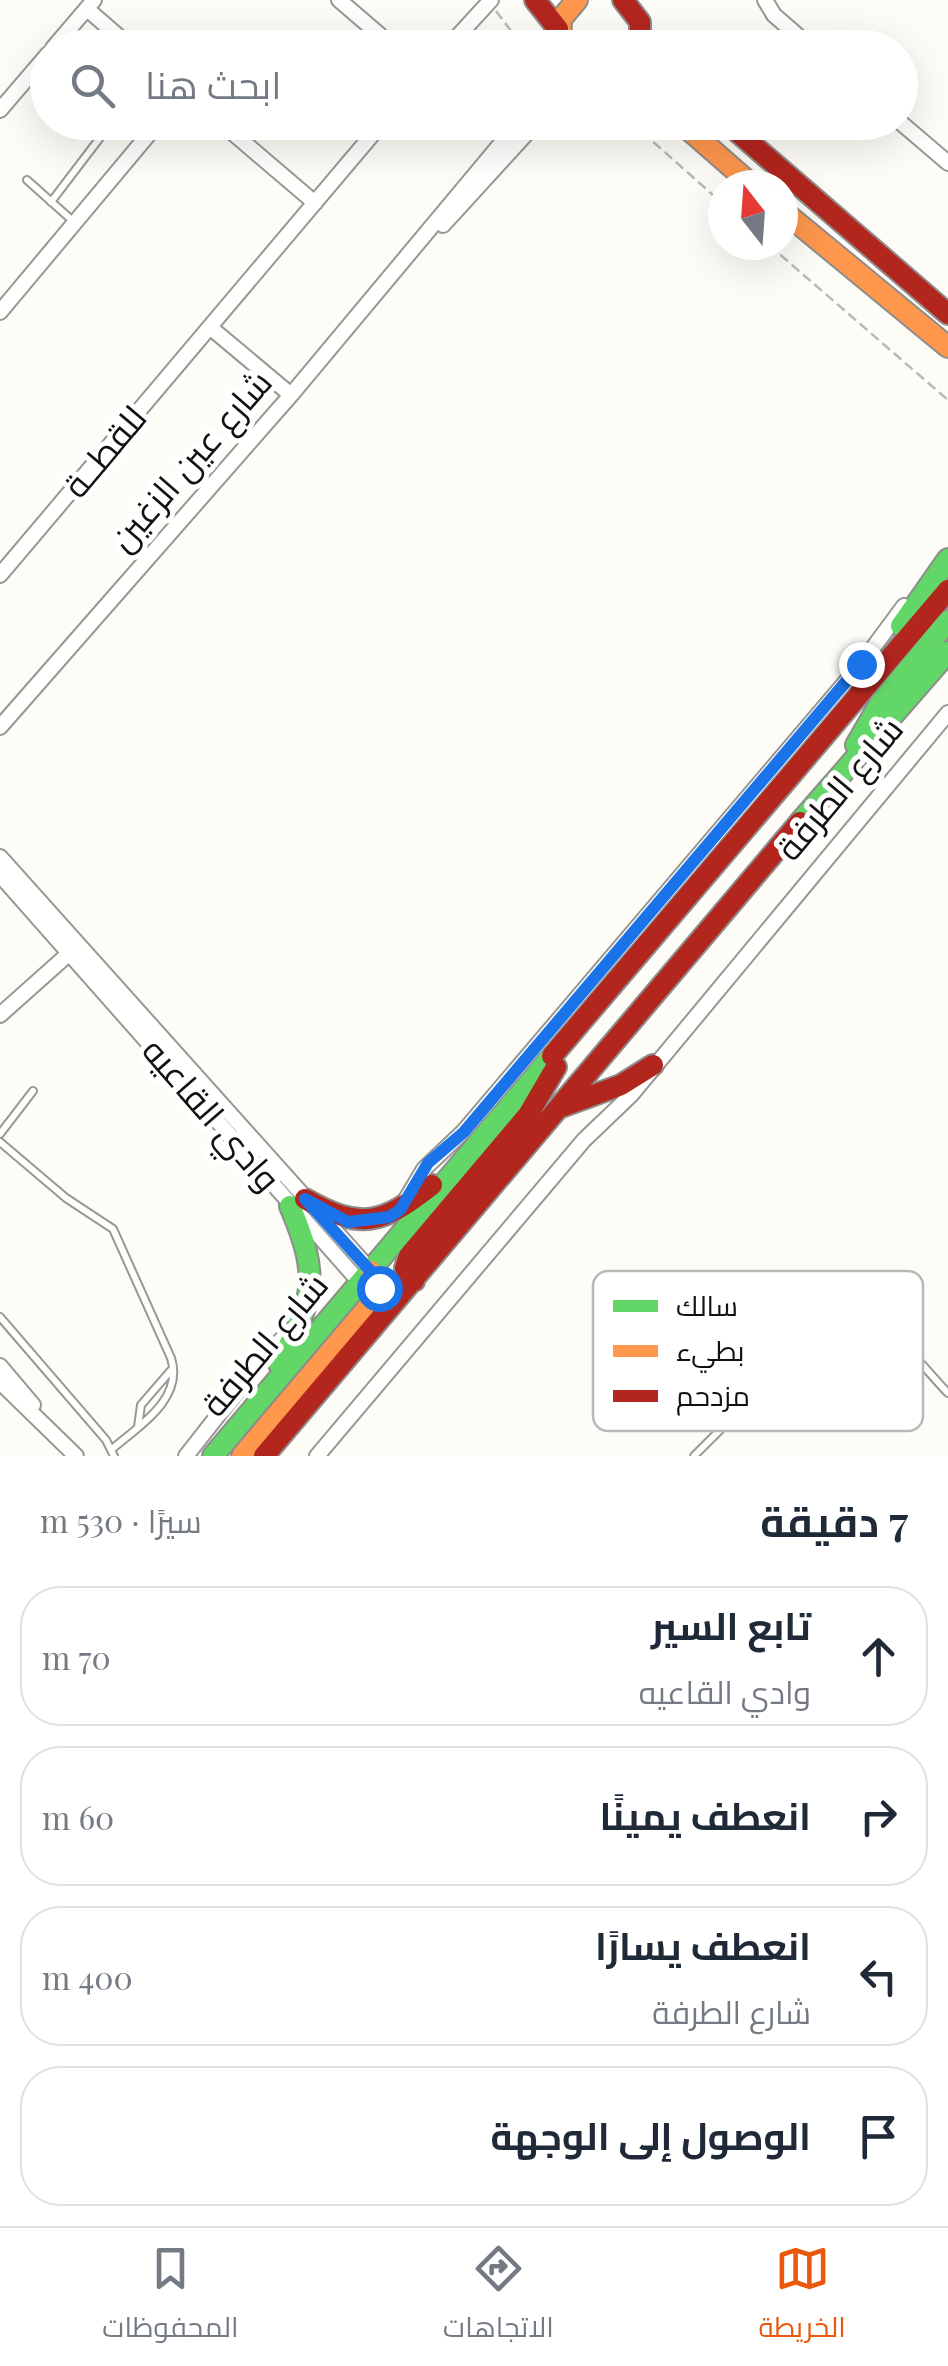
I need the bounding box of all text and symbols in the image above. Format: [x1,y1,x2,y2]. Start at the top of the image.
search box [30,30,918,140]
icon: search [65,58,120,113]
text: ابحث هنا [145,58,281,109]
north arrow [708,170,798,260]
street label: شارع عين الزغين [97,359,282,561]
street label: للقطــة [51,394,155,506]
route end [839,642,885,688]
street label: شارع الطرفة [764,706,913,870]
street label: وادي القاعيه [129,1027,292,1204]
street label: شارع الطرفة [189,1262,338,1426]
route start [357,1266,403,1312]
legend [593,1271,923,1431]
text: سالك [676,1286,738,1323]
text: بطيء [676,1331,744,1373]
text: مزدحم [676,1376,750,1416]
text: 7 دقيقة [760,1492,908,1548]
text: سيرًا · 530 m [40,1498,202,1541]
text: تابع السير [651,1599,811,1650]
icon: ahead [851,1629,906,1684]
text: 70 m [42,1635,111,1678]
text: وادي القاعيه [639,1669,811,1712]
text: انعطف يمينًا [600,1789,811,1840]
icon: right [851,1789,906,1844]
text: 60 m [42,1795,114,1838]
text: انعطف يسارًا [595,1919,811,1970]
icon: left [851,1949,906,2004]
text: 400 m [42,1955,133,1998]
text: شارع الطرفة [652,1989,811,2032]
text: الوصول إلى الوجهة [491,2109,811,2160]
icon: arrive [851,2109,906,2164]
tab: المحفوظات [102,2241,239,2353]
tab: الاتجاهات [443,2241,554,2353]
tab: الخريطة [758,2241,846,2353]

